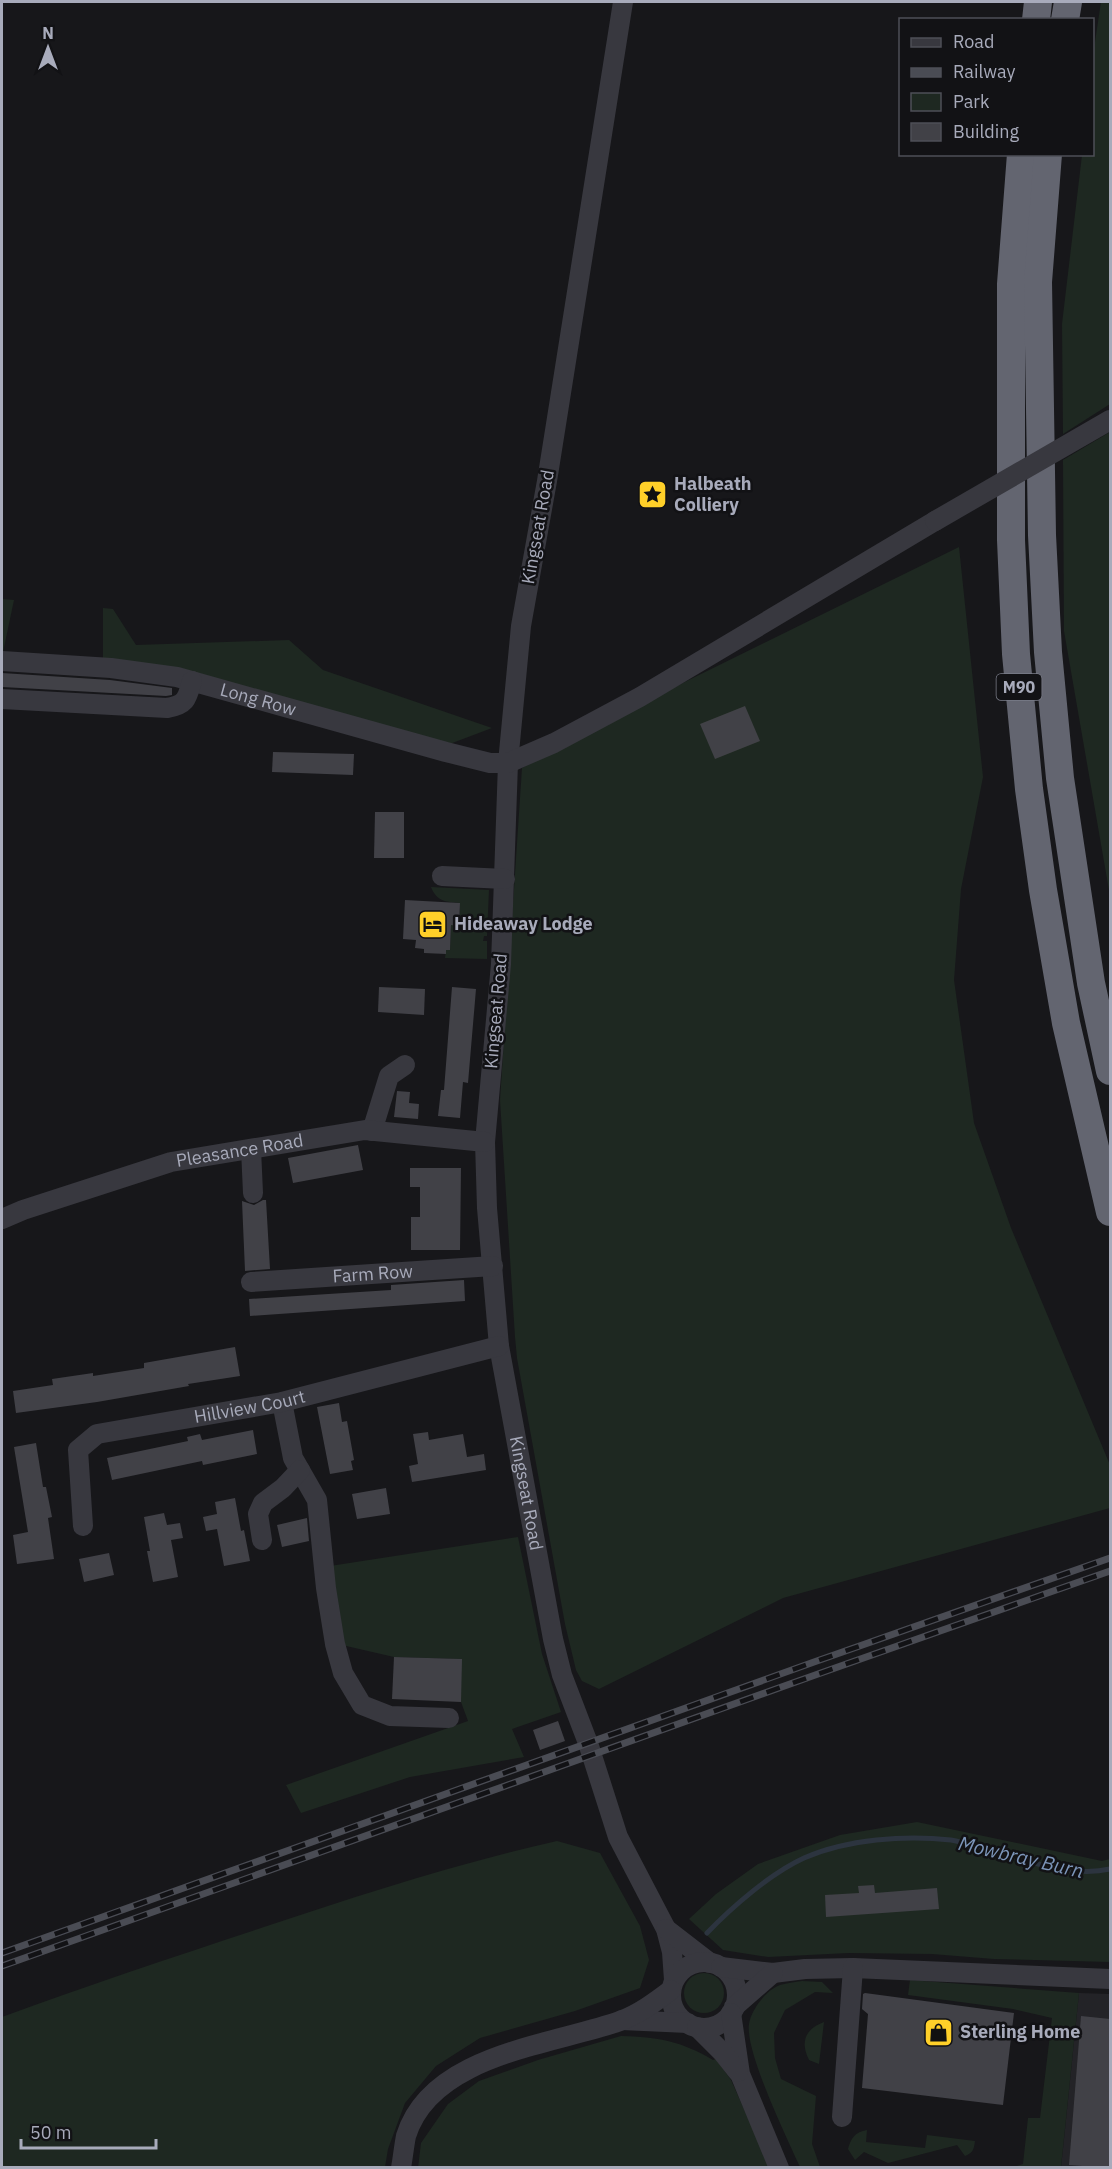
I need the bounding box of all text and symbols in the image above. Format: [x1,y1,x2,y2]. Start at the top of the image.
north arrow [18,18,78,78]
legend [899,18,1094,156]
text: N [42,23,54,43]
text: Road [953,30,994,53]
text: Railway [953,60,1015,83]
text: Park [953,90,990,113]
text: Building [953,120,1020,143]
street label: Kingseat Road [516,468,559,586]
place label: Halbeath Colliery [674,472,752,516]
place icon: Halbeath Colliery [637,478,669,510]
road number: M90 [996,674,1042,700]
street label: Long Row [218,678,299,721]
hotel icon: Hideaway Lodge [417,908,449,940]
place label: Hideaway Lodge [454,912,593,935]
street label: Kingseat Road [479,952,512,1070]
street label: Pleasance Road [174,1128,305,1172]
street label: Farm Row [332,1259,414,1288]
street label: Hillview Court [192,1385,308,1428]
street label: Kingseat Road [505,1434,548,1552]
water label: Mowbray Burn [956,1829,1086,1884]
shop icon: Sterling Home [923,2016,955,2048]
place label: Sterling Home [960,2020,1080,2043]
scale bar [21,2112,156,2150]
text: 50 m [30,2121,72,2144]

